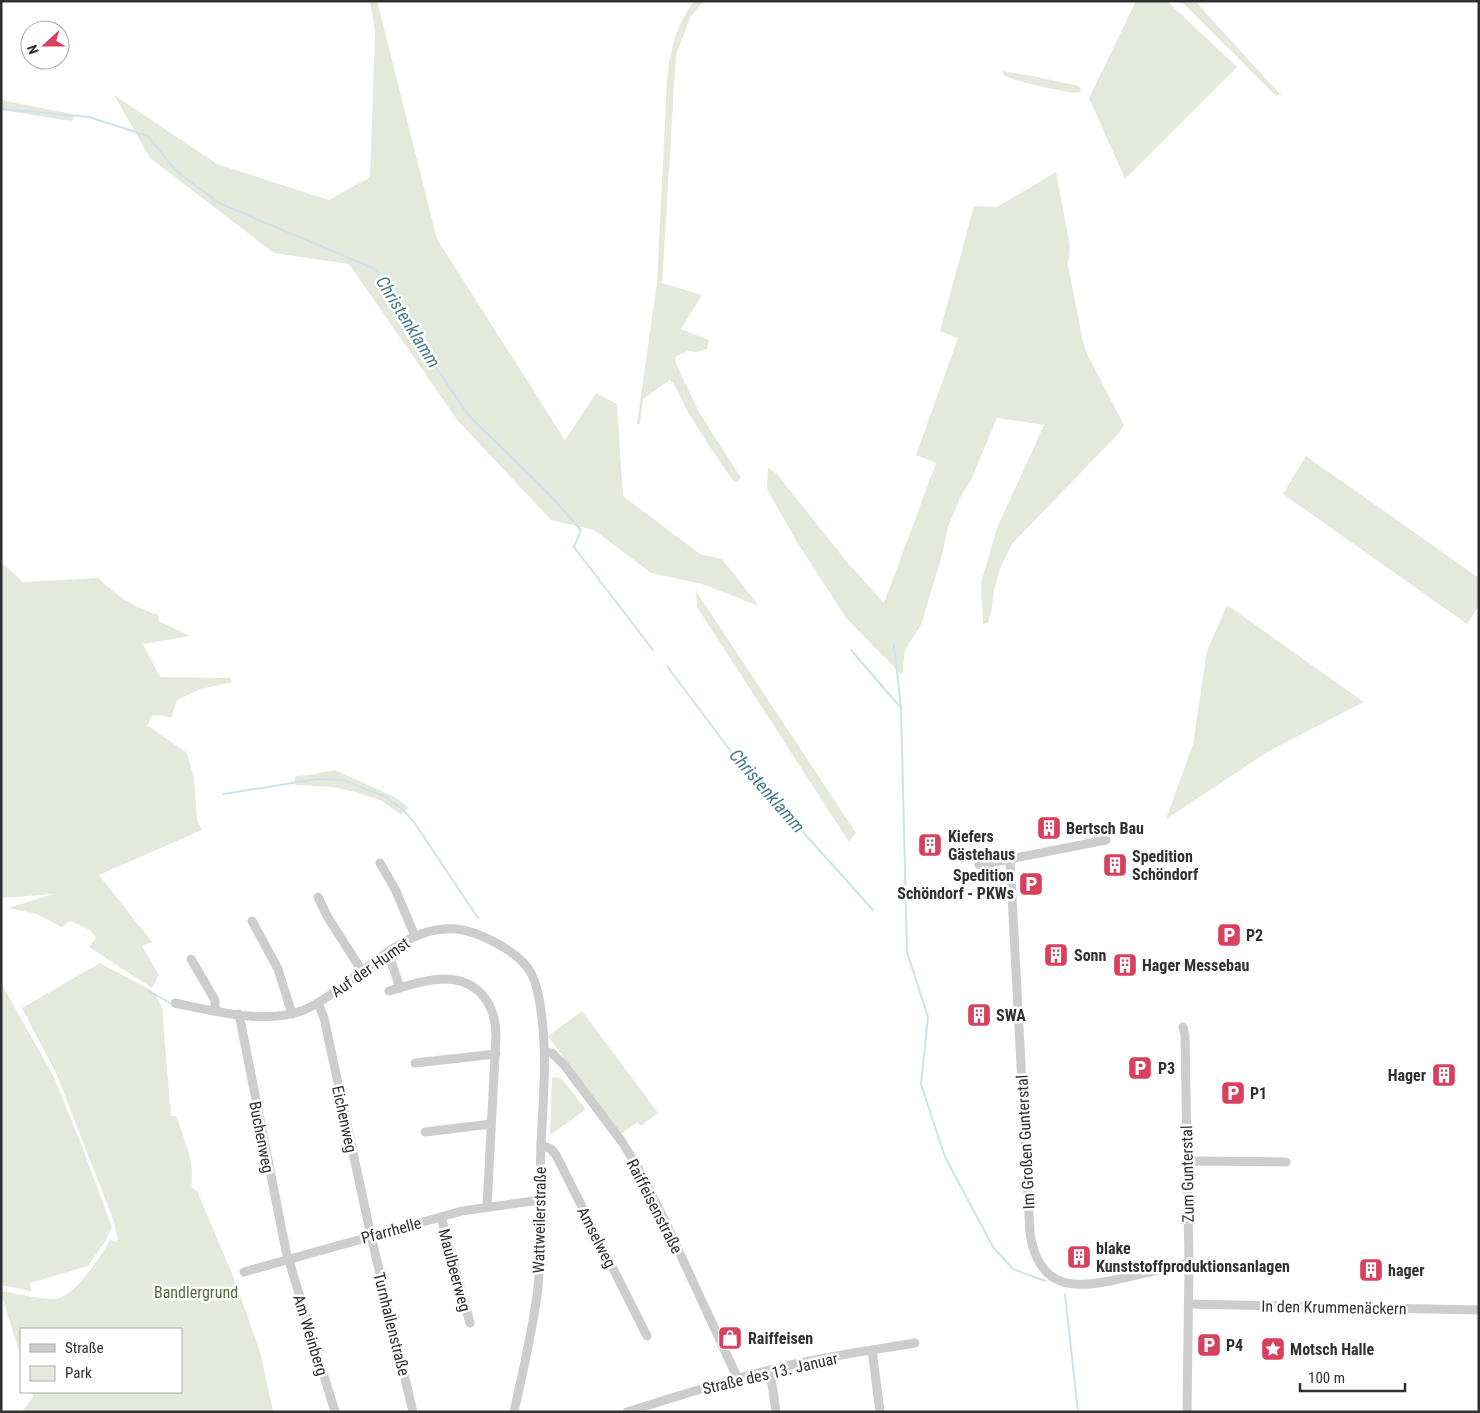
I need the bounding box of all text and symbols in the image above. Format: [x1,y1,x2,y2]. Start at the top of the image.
north arrow [20,20,70,70]
text: N [24,43,42,57]
water label: Christenklamm [372,272,445,371]
water label: Christenklamm [725,745,809,837]
building icon: Bertsch Bau [1036,815,1062,841]
place label: Bertsch Bau [1066,819,1144,838]
place label: Kiefers Gästehaus [948,827,1015,864]
building icon: Kiefers Gästehaus [917,832,943,858]
place label: Spedition Schöndorf [1132,847,1199,884]
building icon: Spedition Schöndorf [1102,852,1128,878]
place label: Spedition Schöndorf - PKWs [897,866,1014,903]
parking icon: Spedition Schöndorf - PKWs [1018,871,1044,897]
parking icon: P2 [1216,922,1242,948]
place label: P2 [1246,926,1263,945]
street label: Auf der Humst [327,933,413,1001]
building icon: Sonn [1043,942,1069,968]
place label: Sonn [1074,946,1106,965]
building icon: Hager Messebau [1112,952,1138,978]
place label: Hager Messebau [1142,956,1249,975]
building icon: SWA [966,1002,992,1028]
place label: SWA [996,1006,1026,1025]
parking icon: P3 [1127,1055,1153,1081]
place label: P3 [1158,1059,1175,1078]
building icon: Hager [1431,1062,1457,1088]
place label: Hager [1388,1066,1426,1085]
street label: Im Großen Gunterstal [1012,1074,1039,1210]
parking icon: P1 [1220,1080,1246,1106]
street label: Eichenweg [328,1084,361,1154]
place label: P1 [1250,1084,1267,1103]
street label: Buchenweg [245,1100,278,1175]
street label: Zum Gunterstal [1177,1125,1198,1223]
street label: Raiffeisenstraße [623,1156,687,1257]
street label: Wattweilerstraße [529,1166,550,1274]
street label: Amselweg [573,1204,620,1271]
street label: Pfarrhelle [359,1213,423,1248]
street label: Maulbeerweg [434,1227,475,1314]
place label: blake Kunststoffproduktionsanlagen [1096,1239,1290,1276]
building icon: blake Kunststoffproduktionsanlagen [1066,1244,1092,1270]
building icon: hager [1358,1257,1384,1283]
place label: hager [1388,1261,1424,1280]
street label: Turnhallenstraße [369,1270,414,1378]
park label: Bandlergrund [154,1283,238,1302]
street label: Am Weinberg [289,1292,332,1378]
street label: In den Krummenäckern [1261,1297,1407,1318]
shop icon: Raiffeisen [717,1325,743,1351]
legend [20,1328,182,1393]
place label: Raiffeisen [748,1329,813,1348]
parking icon: P4 [1196,1332,1222,1358]
place label: P4 [1226,1336,1243,1355]
place icon: Motsch Halle [1260,1336,1286,1362]
text: Straße [65,1339,104,1357]
place label: Motsch Halle [1290,1340,1375,1359]
street label: Straße des 13. Januar [701,1349,840,1398]
scale bar [1300,1360,1405,1392]
text: Park [65,1364,92,1382]
text: 100 m [1308,1369,1345,1387]

